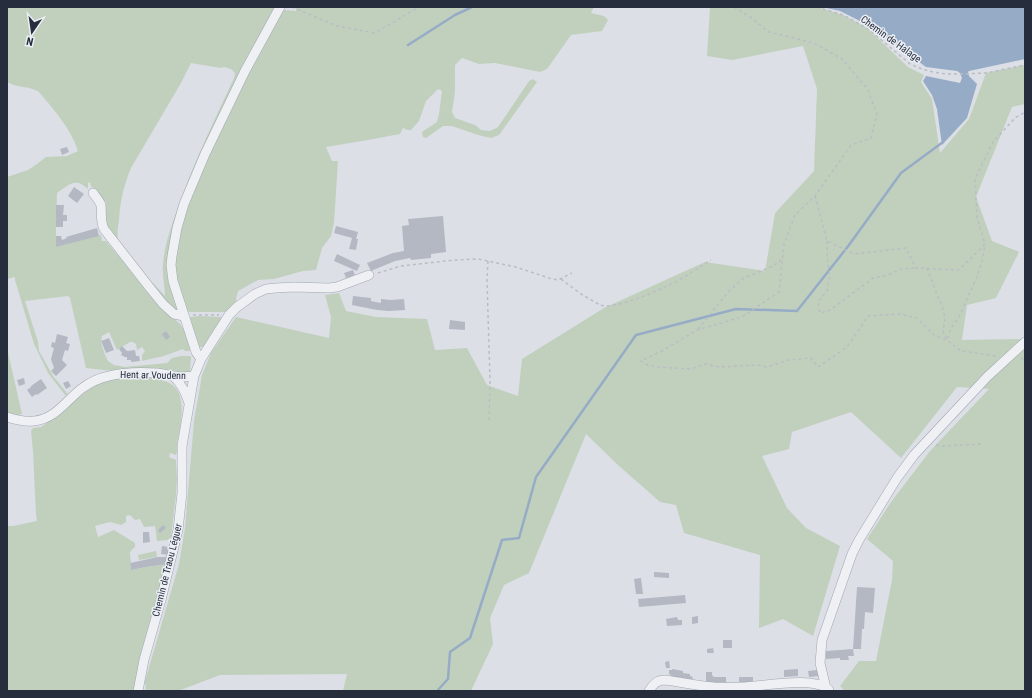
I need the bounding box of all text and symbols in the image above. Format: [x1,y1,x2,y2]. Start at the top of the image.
north arrow [12,12,52,52]
street label: Chemin de Halage [859,13,924,65]
text: N [25,34,35,48]
street label: Hent ar Voudenn [120,369,186,381]
street label: Chemin de Traou Léguer [150,522,184,618]

